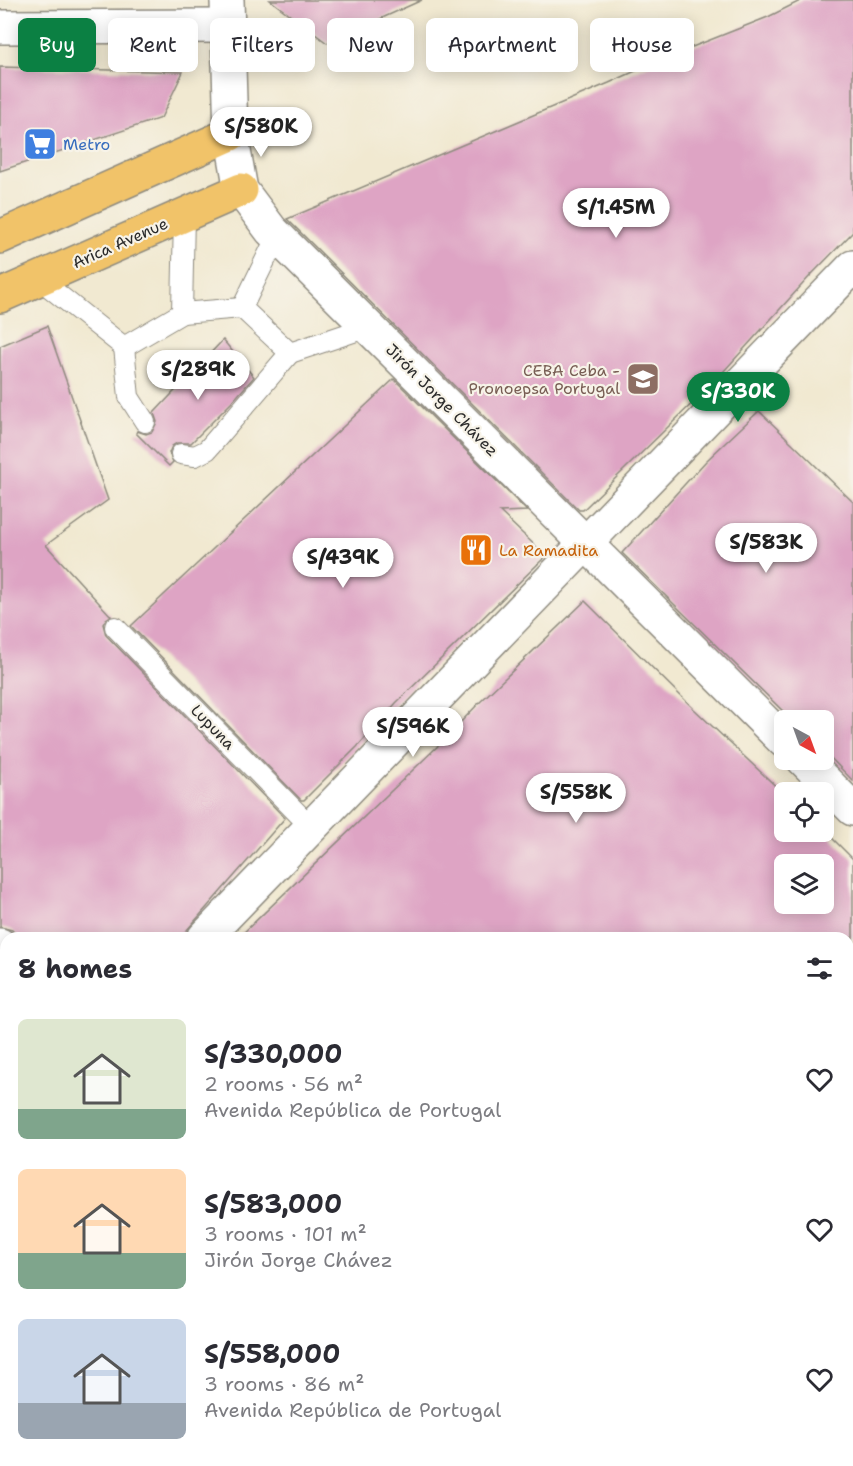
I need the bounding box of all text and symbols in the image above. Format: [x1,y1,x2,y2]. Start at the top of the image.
chip: Buy [18,18,96,72]
chip: Rent [108,18,198,72]
chip: Filters [210,18,315,72]
chip: New [327,18,414,72]
chip: Apartment [426,18,578,72]
chip: House [590,18,694,72]
pin: S/580K [212,107,310,158]
text: S/580K [224,113,298,139]
supermarket icon: Metro [22,126,58,162]
place label: Metro [63,134,110,155]
pin: S/1.45M [561,188,671,239]
text: S/1.45M [577,194,655,220]
street label: Arica Avenue [69,213,171,273]
street label: Jirón Jorge Chávez [381,339,503,461]
pin: S/289K [149,350,247,401]
text: S/289K [161,356,235,382]
place label: CEBA Ceba - Pronoepsa Portugal [469,360,620,399]
school or university icon: CEBA Ceba - Pronoepsa Portugal [625,361,661,397]
pin: S/330K [689,372,787,423]
text: S/330K [701,378,775,404]
pin: S/583K [717,523,815,574]
text: S/583K [729,529,803,555]
restaurant icon: La Ramadita [458,532,494,568]
pin: S/439K [294,538,392,589]
place label: La Ramadita [499,540,598,561]
text: S/439K [307,544,379,570]
street label: Lupuna [186,700,240,754]
pin: S/596K [364,707,462,758]
north arrow [774,710,834,770]
map controls [774,710,834,914]
text: S/596K [376,713,450,739]
pin: S/558K [527,773,625,824]
text: S/558K [540,779,612,805]
button: locate [774,782,834,842]
button: layers [774,854,834,914]
text: 8 homes [18,951,132,986]
icon: filters [803,952,836,985]
text: S/330,000 [204,1036,343,1071]
icon: home [66,1043,138,1115]
icon: heart [803,1063,836,1096]
text: 2 rooms · 56 m² [204,1071,363,1097]
text: Avenida República de Portugal [204,1097,501,1123]
text: S/583,000 [204,1186,342,1221]
icon: home [66,1193,138,1265]
icon: heart [803,1213,836,1246]
text: 3 rooms · 101 m² [204,1221,367,1247]
text: Jirón Jorge Chávez [204,1247,393,1273]
text: S/558,000 [204,1336,340,1371]
icon: home [66,1343,138,1415]
icon: heart [803,1363,836,1396]
text: 3 rooms · 86 m² [204,1371,364,1397]
text: Avenida República de Portugal [204,1397,501,1423]

